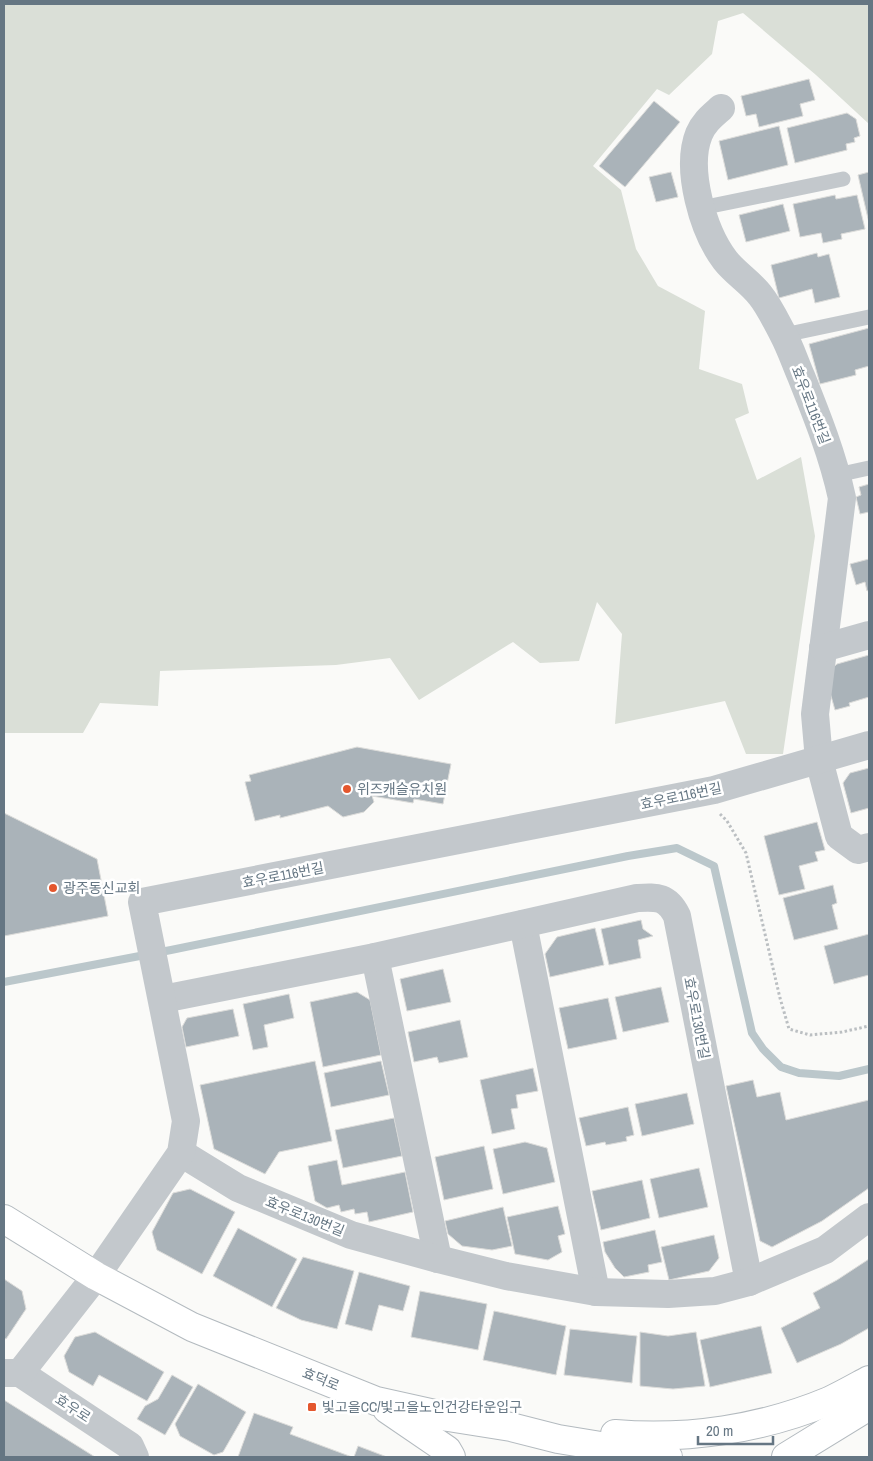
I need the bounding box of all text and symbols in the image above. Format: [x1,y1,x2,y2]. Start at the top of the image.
street label: 효우로116번길 [788,363,834,447]
street label: 효우로116번길 [639,779,723,813]
place label: 위즈캐슬유치원 [357,780,447,798]
marker: 위즈캐슬유치원 [341,783,353,795]
street label: 효우로116번길 [241,858,325,892]
place label: 광주동신교회 [63,879,140,897]
marker: 광주동신교회 [47,882,59,894]
street label: 효우로130번길 [680,975,714,1061]
street label: 효우로130번길 [263,1192,347,1240]
street label: 효덕로 [300,1363,342,1395]
street label: 효우로 [52,1390,94,1426]
place label: 빛고을CC/빛고을노인건강타운입구 [322,1398,522,1416]
marker: 빛고을CC/빛고을노인건강타운입구 [306,1401,318,1413]
scale bar [698,1414,773,1446]
text: 20 m [706,1420,733,1441]

